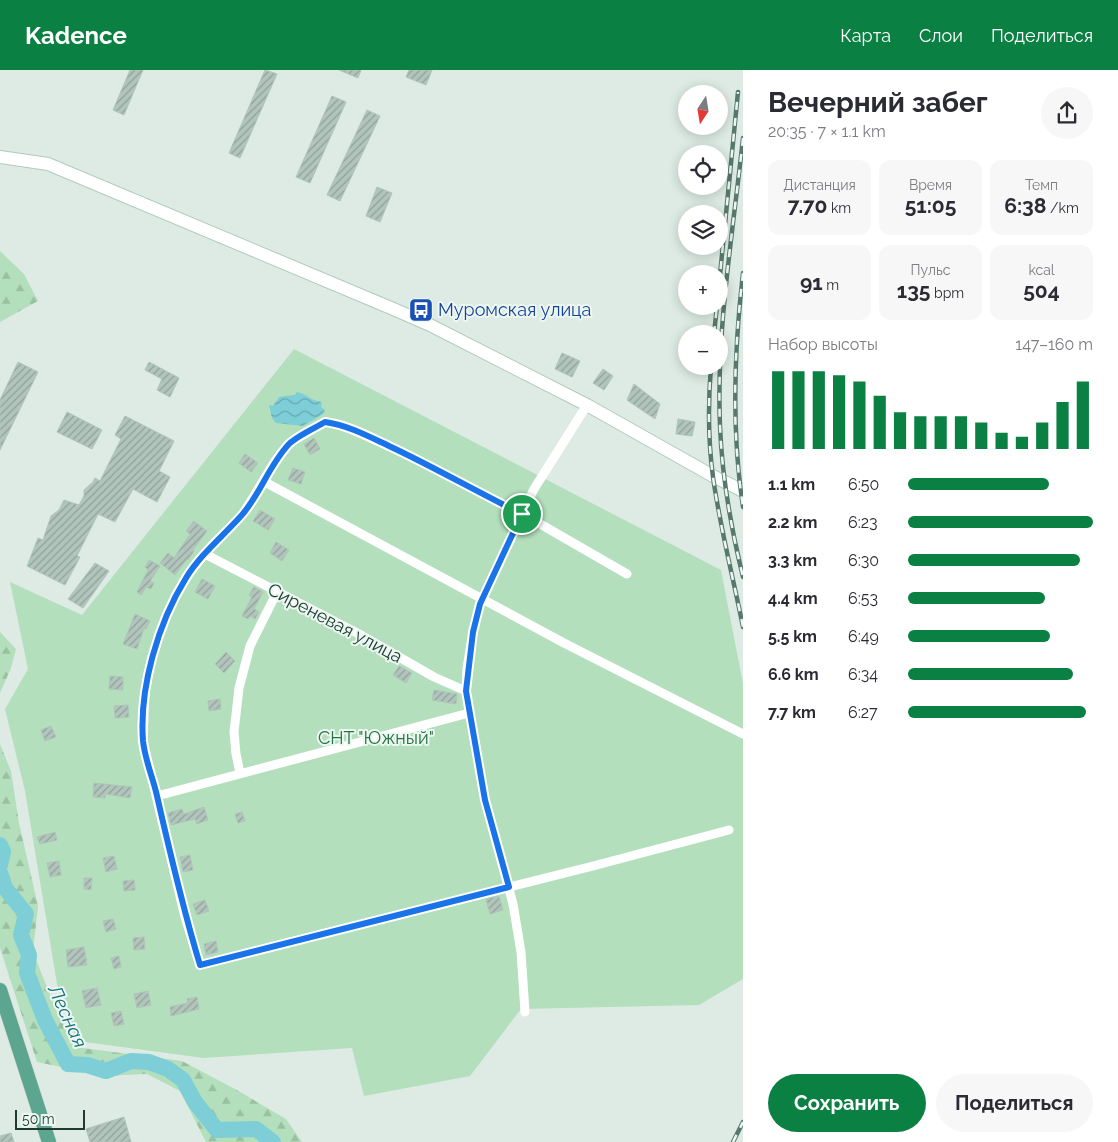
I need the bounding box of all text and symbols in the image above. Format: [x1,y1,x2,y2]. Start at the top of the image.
text: Kadence [25,21,127,50]
text: Карта [840,25,891,46]
text: Слои [919,25,963,46]
text: Поделиться [991,25,1093,46]
north arrow [678,85,728,135]
map controls [678,85,728,375]
text: Вечерний забег [768,86,988,119]
button: share [1041,87,1093,139]
text: 20:35 · 7 × 1.1 km [768,122,886,141]
button: locate [678,145,728,195]
text: Дистанция [783,177,856,193]
text: Время [909,177,952,193]
text: Темп [1025,177,1058,193]
text: 7.70 [788,193,827,218]
text: 51:05 [905,193,956,218]
text: 6:38 [1004,193,1047,218]
text: km [827,200,851,216]
text: /km [1047,200,1079,216]
button: layers [678,205,728,255]
text: Пульс [910,262,951,278]
text: kcal [1028,262,1055,278]
button: + [678,265,728,315]
text: 91 [800,270,823,295]
text: m [823,277,839,293]
text: 135 [897,278,931,303]
text: 504 [1023,278,1060,303]
text: bpm [931,285,964,301]
bus stop icon: Муромская улица [408,297,434,323]
place label: Муромская улица [438,299,591,320]
button: − [678,325,728,375]
text: Набор высоты [768,335,878,354]
text: 147–160 m [1015,335,1093,354]
text: 1.1 km [768,475,815,494]
text: 6:50 [848,475,879,494]
pin [501,493,543,535]
icon: arrive [508,500,536,528]
text: 2.2 km [768,513,817,532]
text: 6:23 [848,513,878,532]
text: 3.3 km [768,551,817,570]
text: 6:30 [848,551,879,570]
street label: Сиреневая улица [264,578,406,667]
text: 4.4 km [768,589,818,608]
text: 6:53 [848,589,878,608]
text: 5.5 km [768,627,817,646]
text: 6:49 [848,627,879,646]
text: 6.6 km [768,665,819,684]
text: 6:34 [848,665,878,684]
text: 7.7 km [768,703,816,722]
text: 6:27 [848,703,878,722]
park label: СНТ "Южный" [318,727,434,748]
water label: Лесная [43,980,92,1051]
button: Сохранить [768,1074,926,1132]
button: Поделиться [936,1074,1093,1132]
scale bar [15,1107,85,1130]
text: 50 m [22,1111,55,1127]

